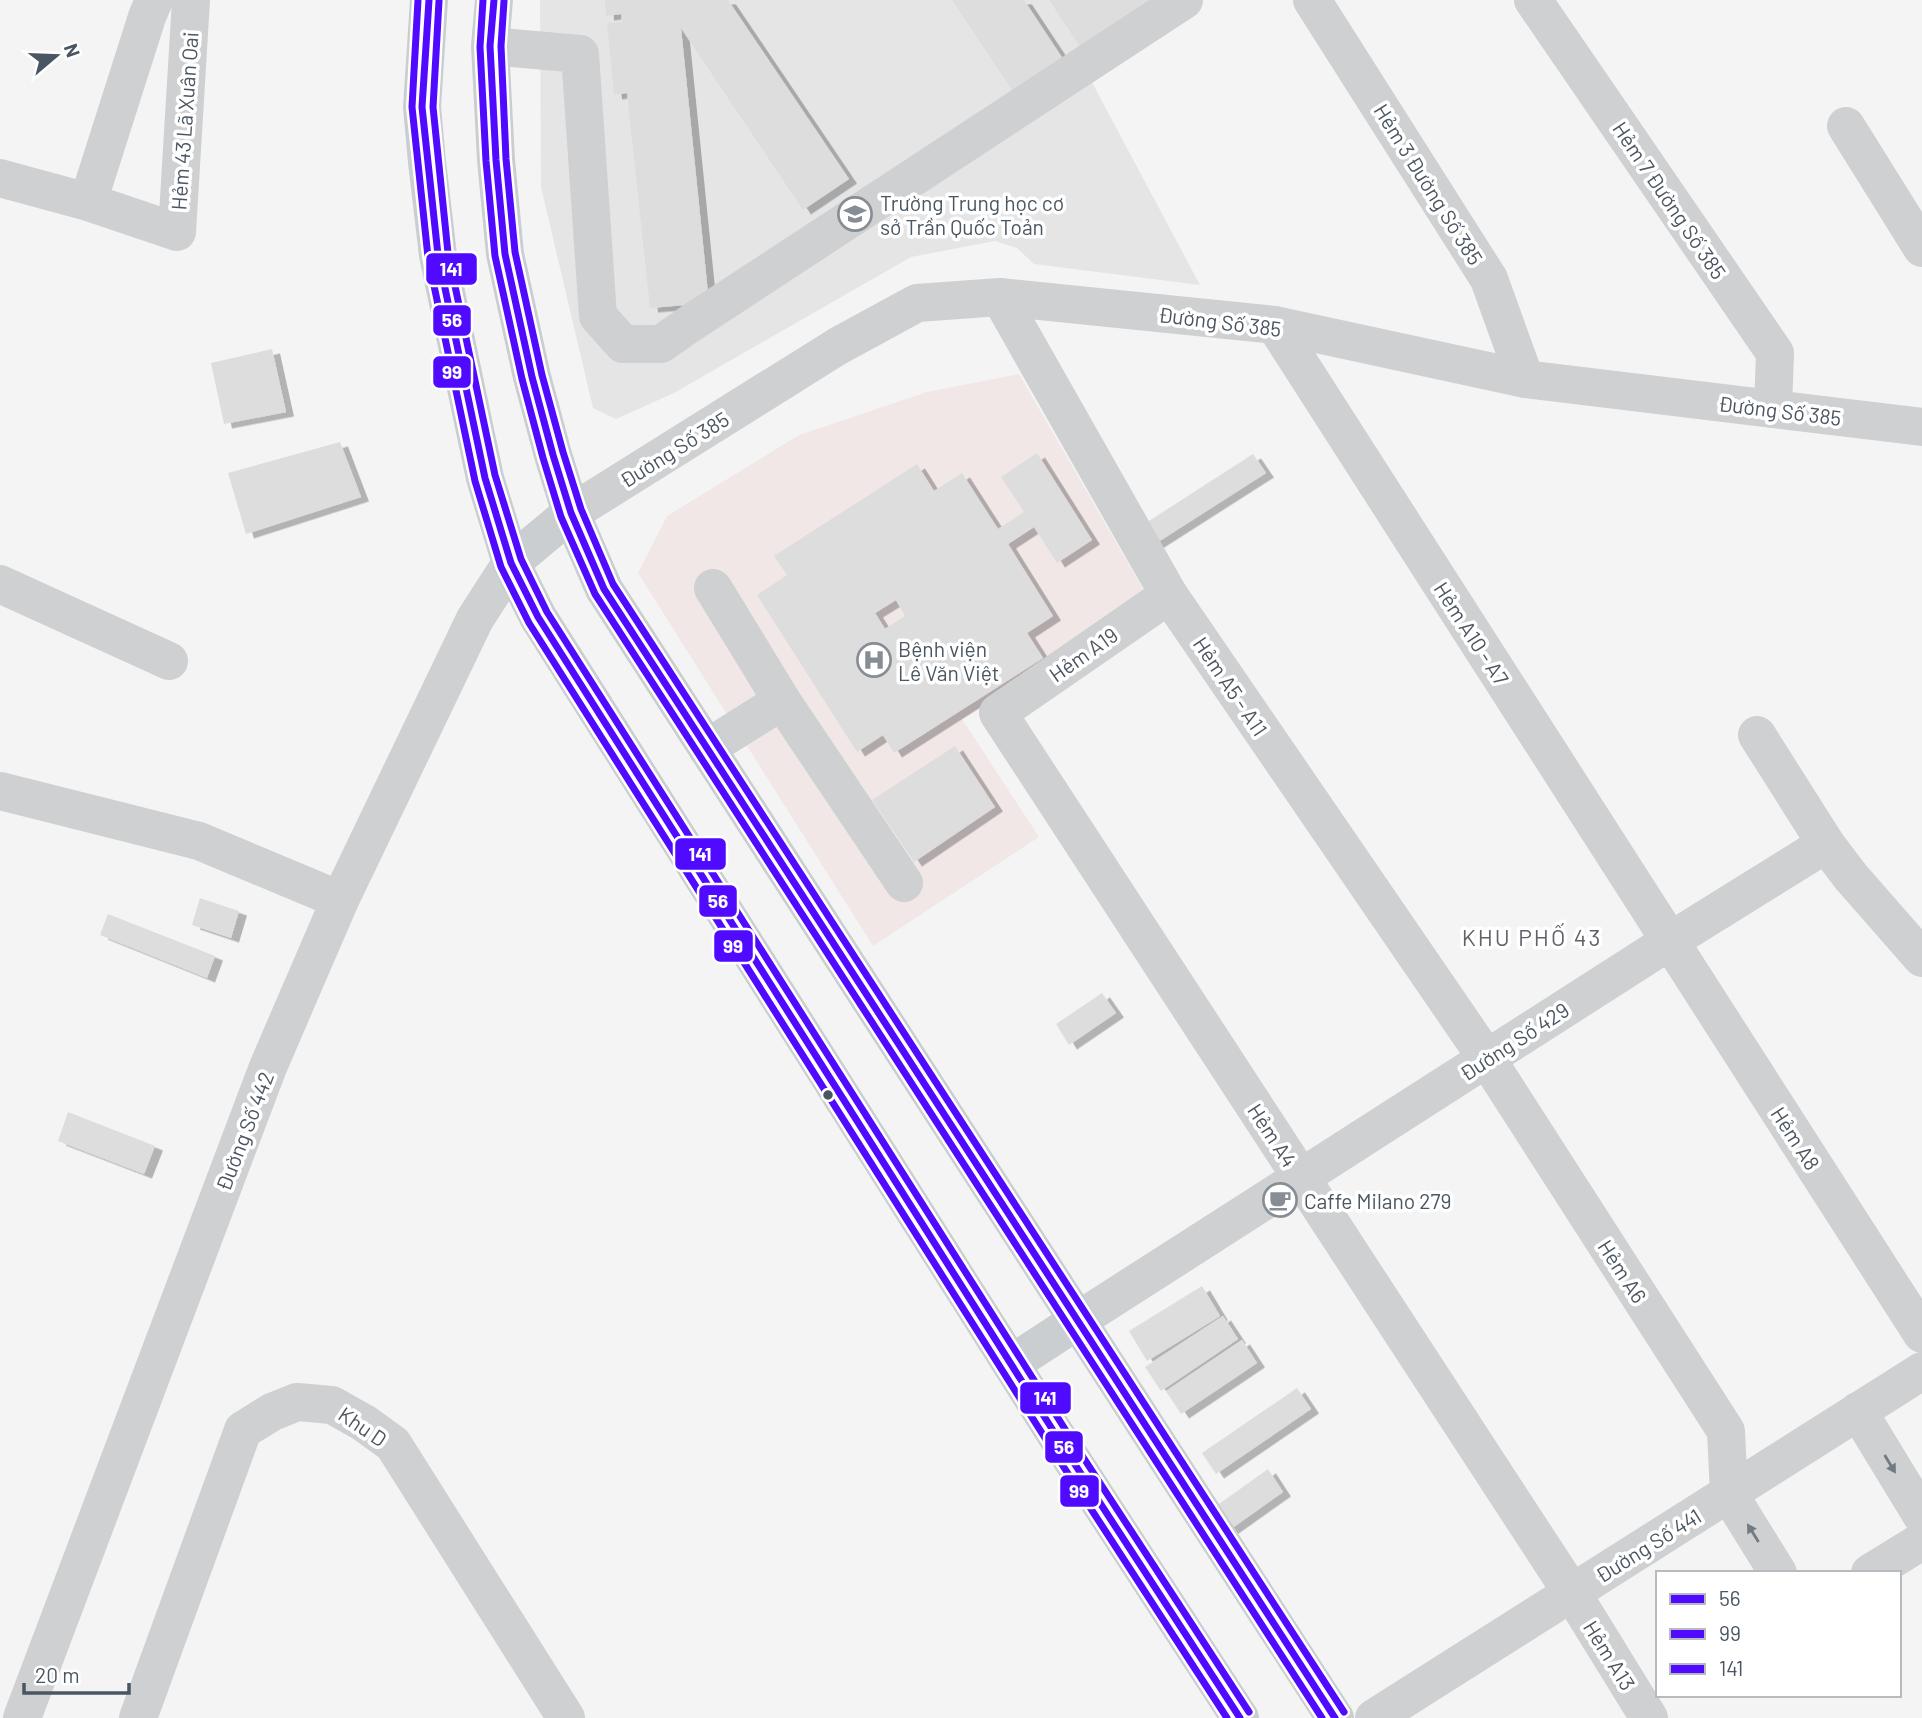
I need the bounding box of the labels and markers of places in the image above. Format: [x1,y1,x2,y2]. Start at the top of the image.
place label: Trường Trung học cơ sở Trần Quốc Toản [880,190,1064,239]
school or university icon: Trường Trung học cơ sở Trần Quốc Toản [836,195,874,233]
place label: Bệnh viện Lê Văn Việt [898,636,999,685]
hospital icon: Bệnh viện Lê Văn Việt [855,641,893,679]
unlabelled marker [821,1088,835,1102]
cafe icon: Caffe Milano 279 [1261,1181,1299,1219]
place label: Caffe Milano 279 [1304,1188,1451,1213]

